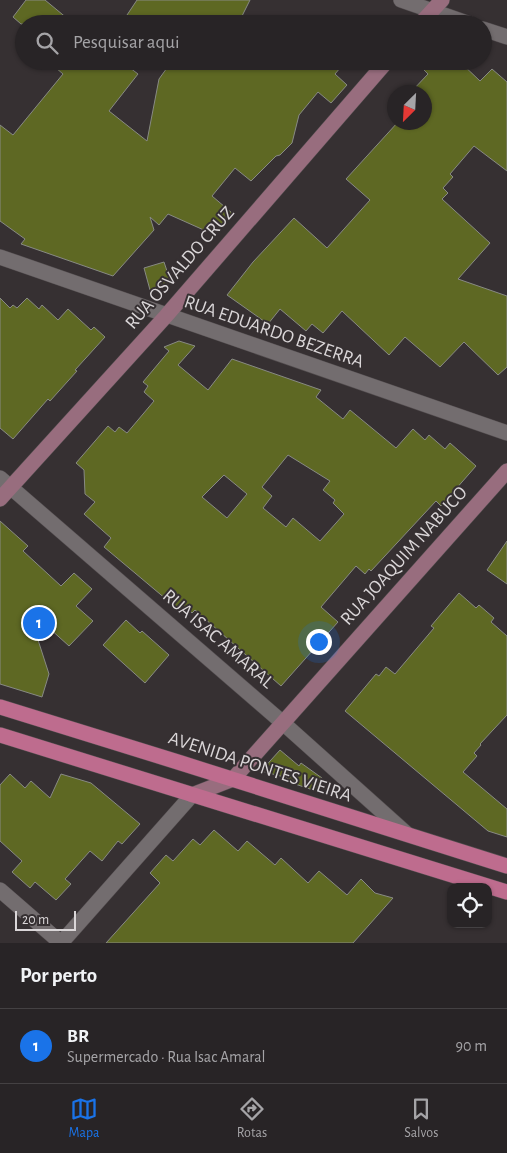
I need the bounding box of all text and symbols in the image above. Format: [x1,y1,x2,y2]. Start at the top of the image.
search box [15,15,492,70]
icon: search [33,29,61,57]
text: Pesquisar aqui [73,33,179,52]
north arrow [387,85,432,130]
street label: RUA OSVALDO CRUZ [122,203,238,333]
street label: RUA EDUARDO BEZERRA [182,292,366,372]
street label: RUA JOAQUIM NABUCO [337,483,471,629]
street label: RUA ISAC AMARAL [159,586,277,692]
pin: 1 [23,604,55,642]
your location [306,629,332,655]
street label: AVENIDA PONTES VIEIRA [166,728,354,806]
map controls [447,883,492,928]
button: locate [447,883,492,928]
scale bar [15,908,76,931]
text: 20 m [22,913,49,927]
text: Por perto [20,965,97,986]
text: BR [67,1027,89,1046]
text: 1 [33,1038,39,1054]
text: 90 m [456,1038,487,1054]
text: Supermercado · Rua Isac Amaral [67,1049,265,1065]
tab: Mapa [69,1095,100,1142]
tab: Rotas [237,1095,267,1142]
tab: Salvos [404,1095,438,1142]

